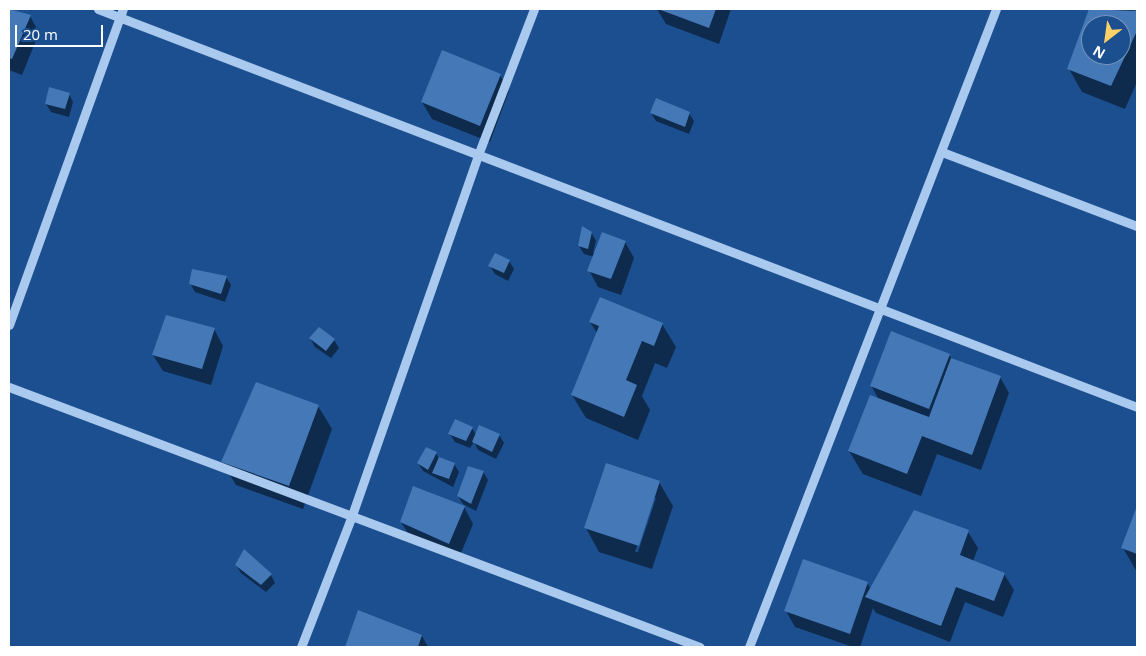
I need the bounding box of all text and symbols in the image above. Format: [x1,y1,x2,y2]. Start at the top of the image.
scale bar [18,15,105,47]
north arrow [1081,15,1131,65]
text: 20 m [23,24,58,44]
text: N [1089,41,1108,64]

